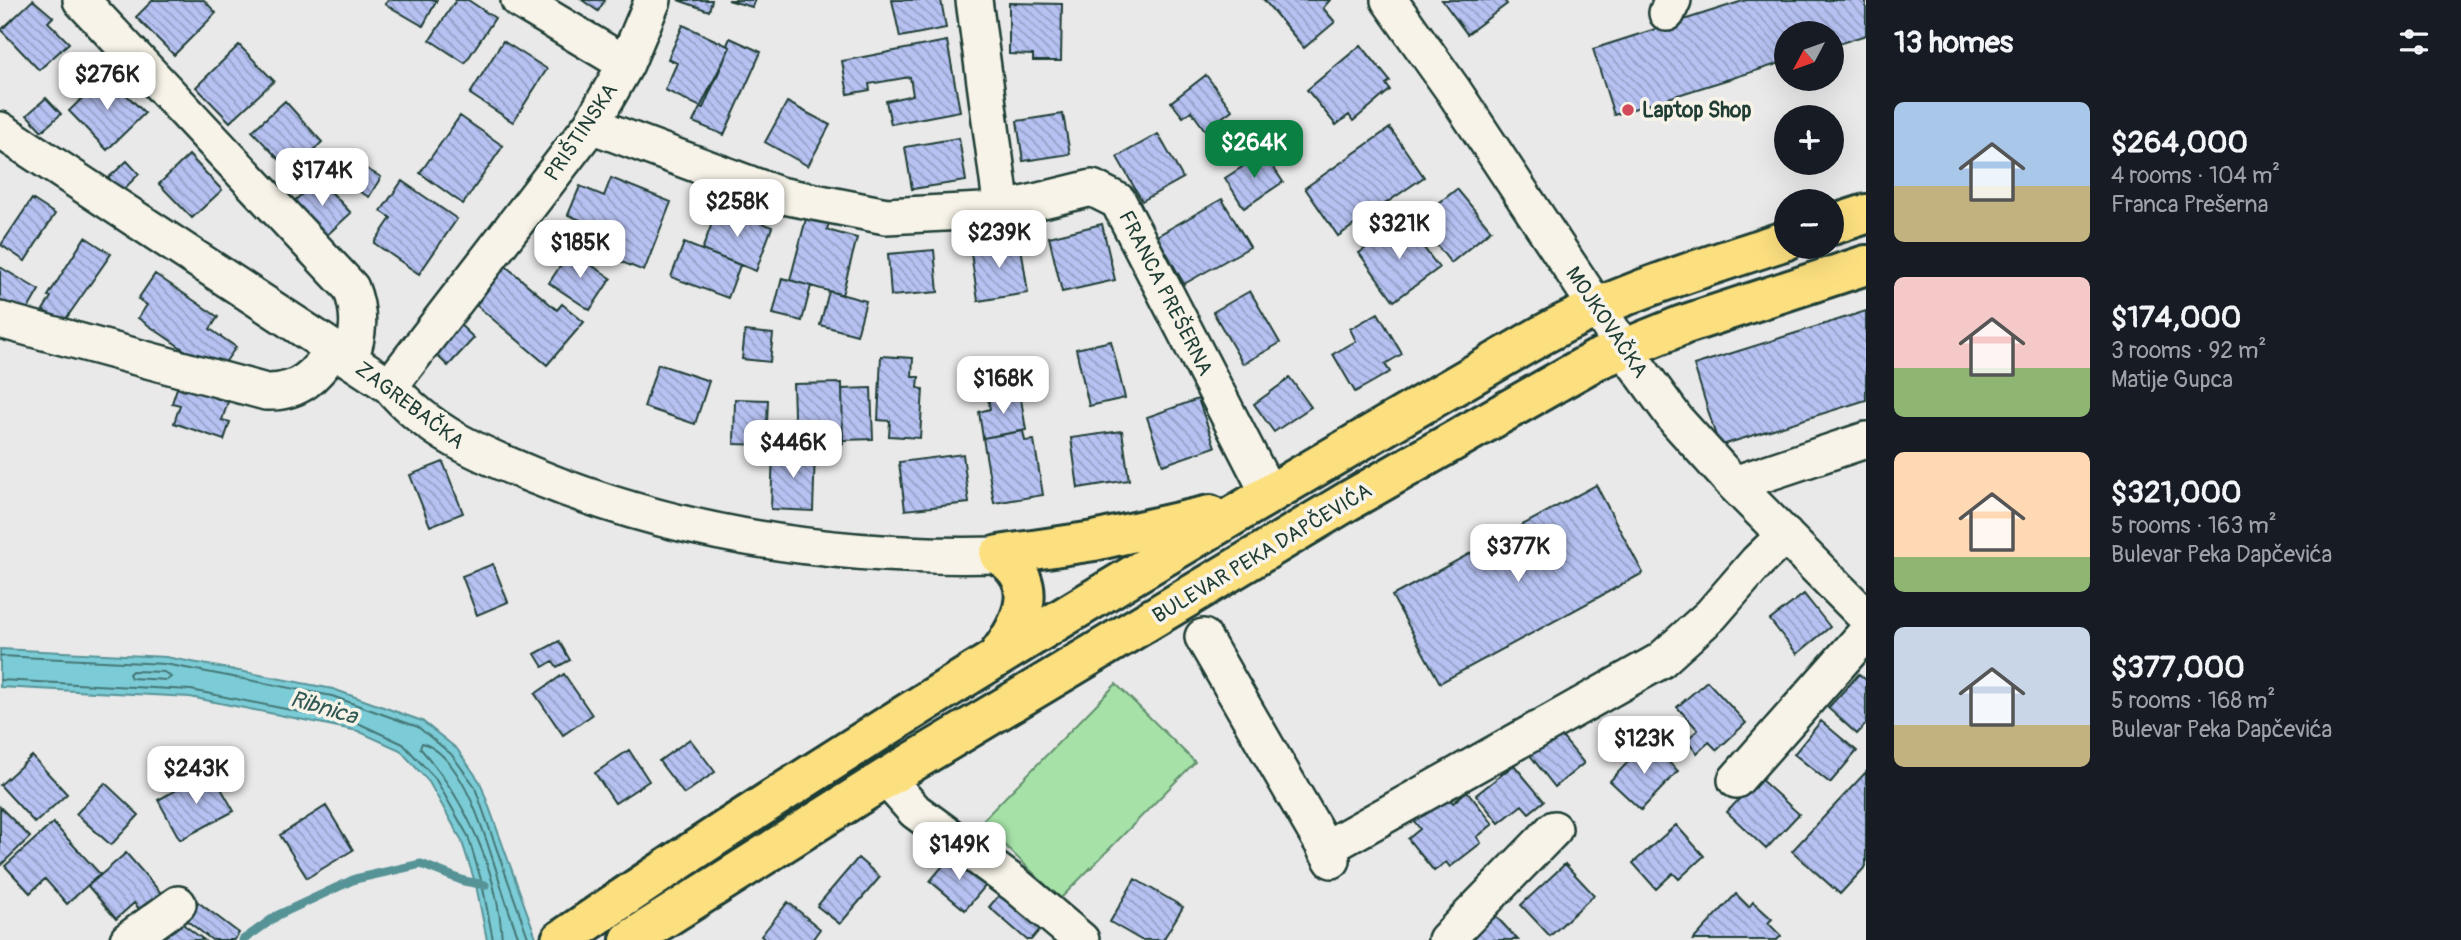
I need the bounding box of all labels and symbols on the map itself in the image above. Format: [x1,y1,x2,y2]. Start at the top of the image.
north arrow [1774,21,1844,91]
pin: $276K [58,52,156,112]
street label: PRIŠTINSKA [538,78,624,186]
place label: Laptop Shop [1642,97,1752,124]
marker: Laptop Shop [1620,102,1636,118]
pin: $264K [1205,120,1303,180]
pin: $174K [273,148,371,208]
pin: $258K [688,180,786,239]
pin: $321K [1350,202,1448,261]
street label: FRANCA PREŠERNA [1112,206,1220,380]
pin: $239K [950,210,1048,270]
pin: $185K [531,220,629,280]
street label: MOJKOVAČKA [1559,261,1655,383]
street label: ZAGREBAČKA [350,355,470,455]
pin: $168K [954,356,1052,416]
pin: $446K [744,420,842,480]
street label: BULEVAR PEKA DAPČEVIĆA [1147,476,1377,630]
pin: $377K [1469,524,1567,584]
water label: Ribnica [287,684,362,731]
pin: $123K [1595,716,1693,776]
pin: $243K [147,746,245,806]
pin: $149K [910,822,1008,882]

